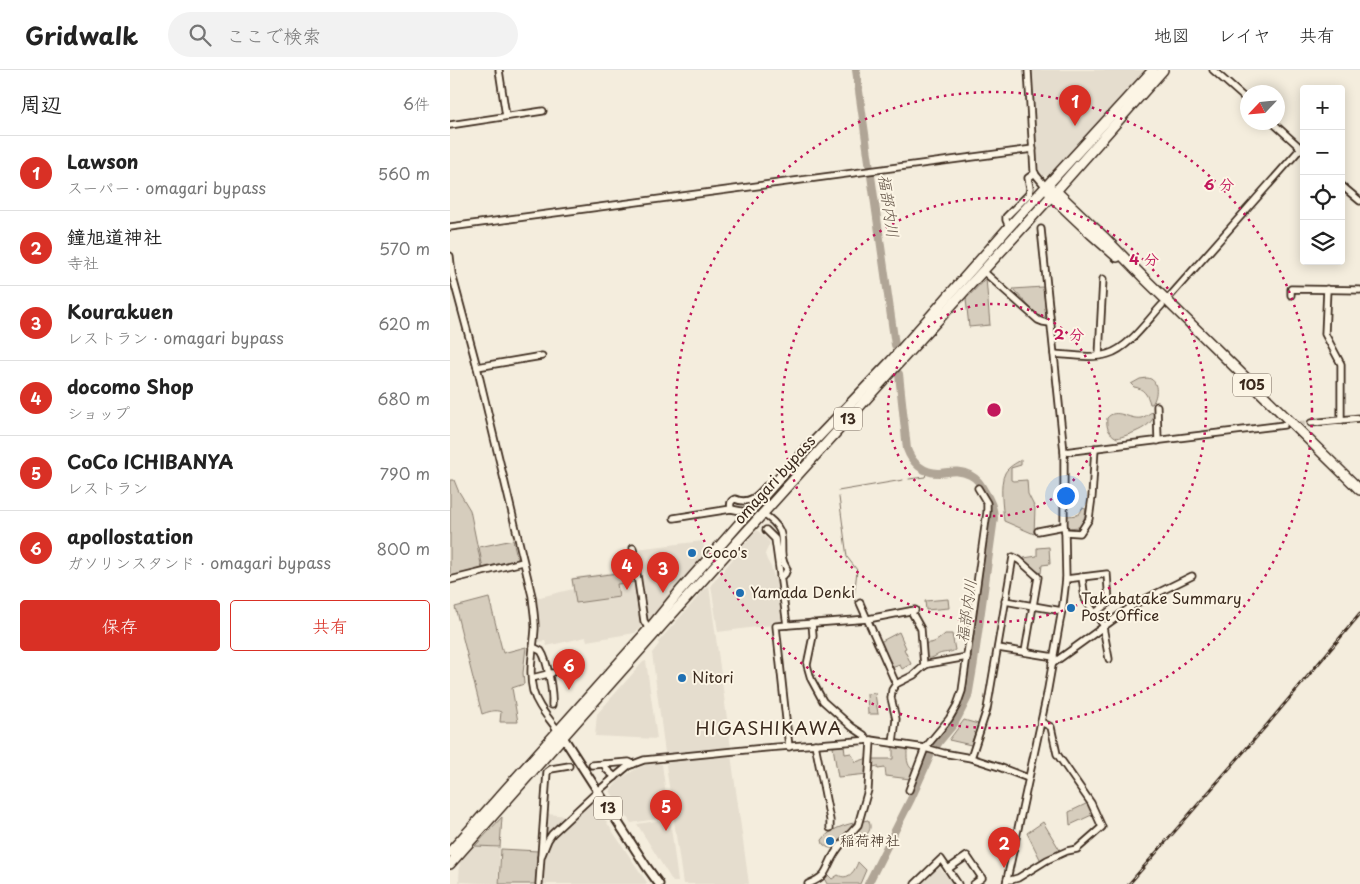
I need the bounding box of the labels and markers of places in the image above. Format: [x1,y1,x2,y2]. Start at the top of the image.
pin: 1 [1059,85,1091,126]
centre of rings [985,401,1003,419]
place label: Coco's [702,540,747,563]
marker: Coco's [686,547,698,559]
pin: 4 [611,549,643,590]
pin: 3 [647,552,679,593]
place label: Yamada Denki [750,580,855,603]
place label: Takabatake Summary Post Office [1081,586,1242,626]
marker: Yamada Denki [734,587,746,599]
marker: Takabatake Summary Post Office [1065,602,1077,614]
pin: 6 [553,649,585,690]
place label: Nitori [692,665,734,688]
marker: Nitori [676,672,688,684]
pin: 5 [650,790,682,831]
pin: 2 [988,827,1020,868]
place label: 稲荷神社 [840,828,900,851]
marker: 稲荷神社 [824,835,836,847]

